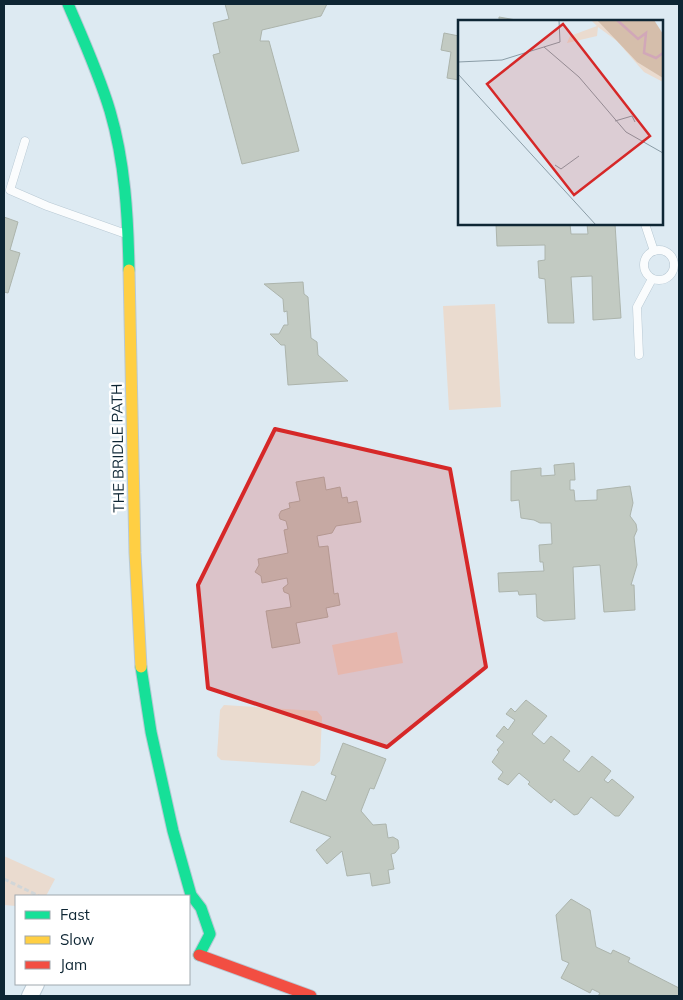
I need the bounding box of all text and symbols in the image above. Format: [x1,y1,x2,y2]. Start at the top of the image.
inset map [458,20,663,225]
street label: THE BRIDLE PATH [107,383,128,513]
legend [15,895,190,985]
text: Fast [60,905,90,924]
text: Slow [60,930,94,949]
text: Jam [60,955,87,974]

